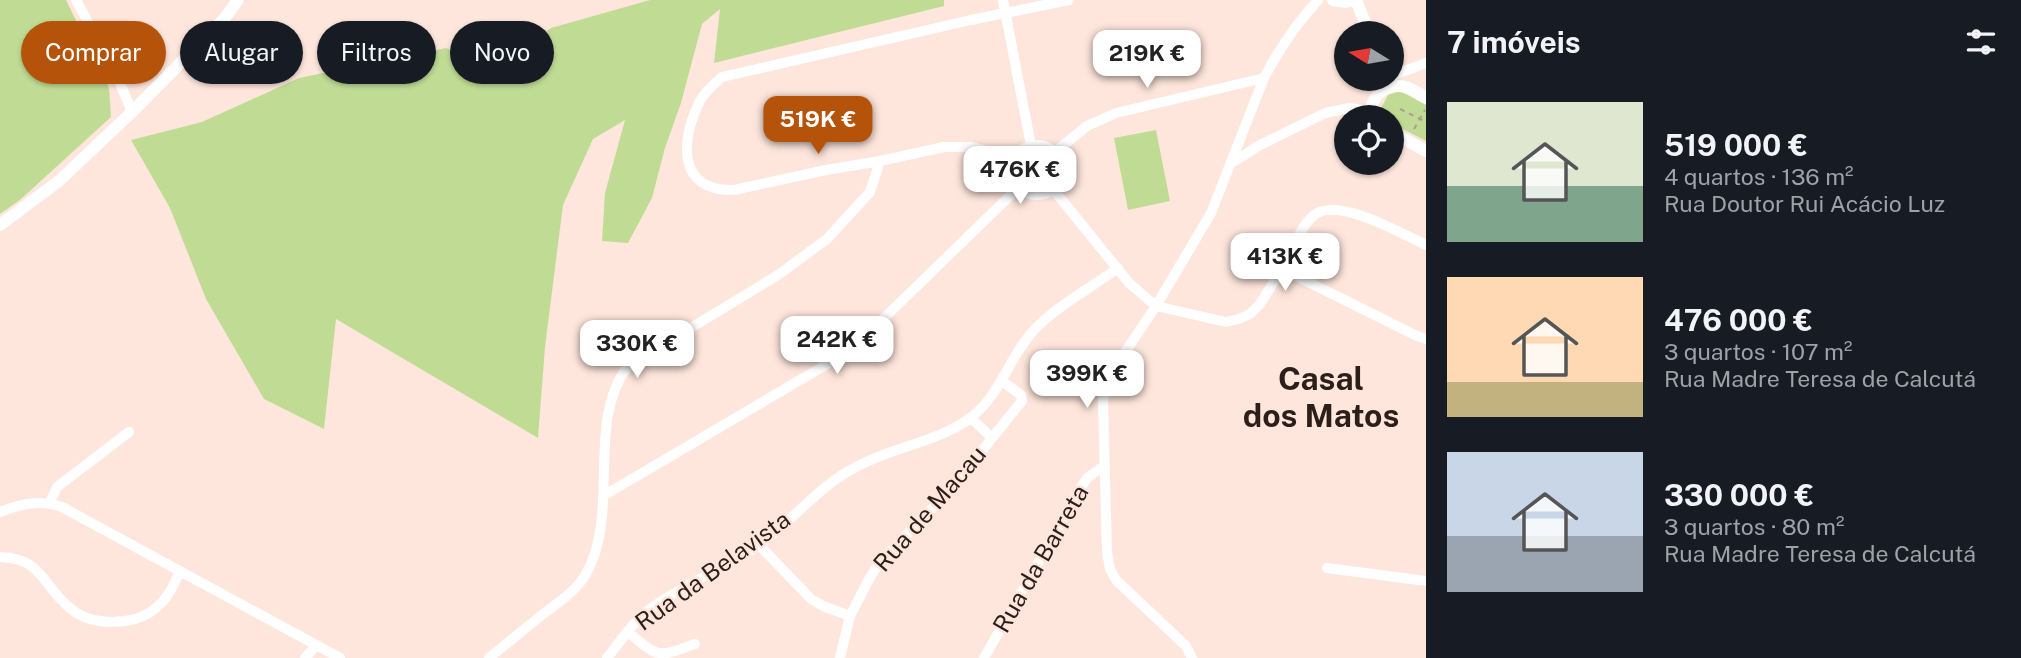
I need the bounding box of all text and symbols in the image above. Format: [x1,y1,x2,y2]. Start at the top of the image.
chip: Comprar [21,21,166,84]
chip: Alugar [180,21,303,84]
chip: Filtros [317,21,436,84]
chip: Novo [450,21,554,84]
north arrow [1334,21,1404,91]
map controls [1334,21,1404,175]
icon: filters [1962,23,2000,61]
text: 7 imóveis [1447,24,1581,60]
pin: 219K € [1090,31,1204,90]
text: 219K € [1109,39,1185,66]
pin: 519K € [761,96,875,156]
text: 519K € [779,105,857,132]
button: locate [1334,105,1404,175]
text: 519 000 € [1664,127,1808,163]
icon: home [1503,130,1587,214]
pin: 476K € [963,146,1077,206]
text: 476K € [979,155,1061,182]
text: 4 quartos · 136 m² [1664,163,1854,190]
text: Rua Doutor Rui Acácio Luz [1664,190,1945,217]
pin: 413K € [1228,233,1342,293]
text: 413K € [1247,242,1323,269]
text: 476 000 € [1664,302,1813,338]
icon: home [1503,305,1587,389]
pin: 242K € [780,316,894,376]
pin: 330K € [580,320,694,380]
text: 242K € [797,325,877,352]
text: 330K € [596,329,678,356]
text: 3 quartos · 107 m² [1664,338,1852,365]
pin: 399K € [1030,350,1144,410]
text: 399K € [1046,359,1128,386]
district label: Casal dos Matos [1243,360,1399,434]
text: Rua Madre Teresa de Calcutá [1664,365,1976,392]
street label: Rua de Macau [867,440,991,577]
text: 330 000 € [1664,477,1814,513]
street label: Rua da Barreta [987,480,1094,637]
icon: home [1503,480,1587,564]
street label: Rua da Belavista [630,505,795,636]
text: 3 quartos · 80 m² [1664,513,1844,540]
text: Rua Madre Teresa de Calcutá [1664,540,1976,567]

